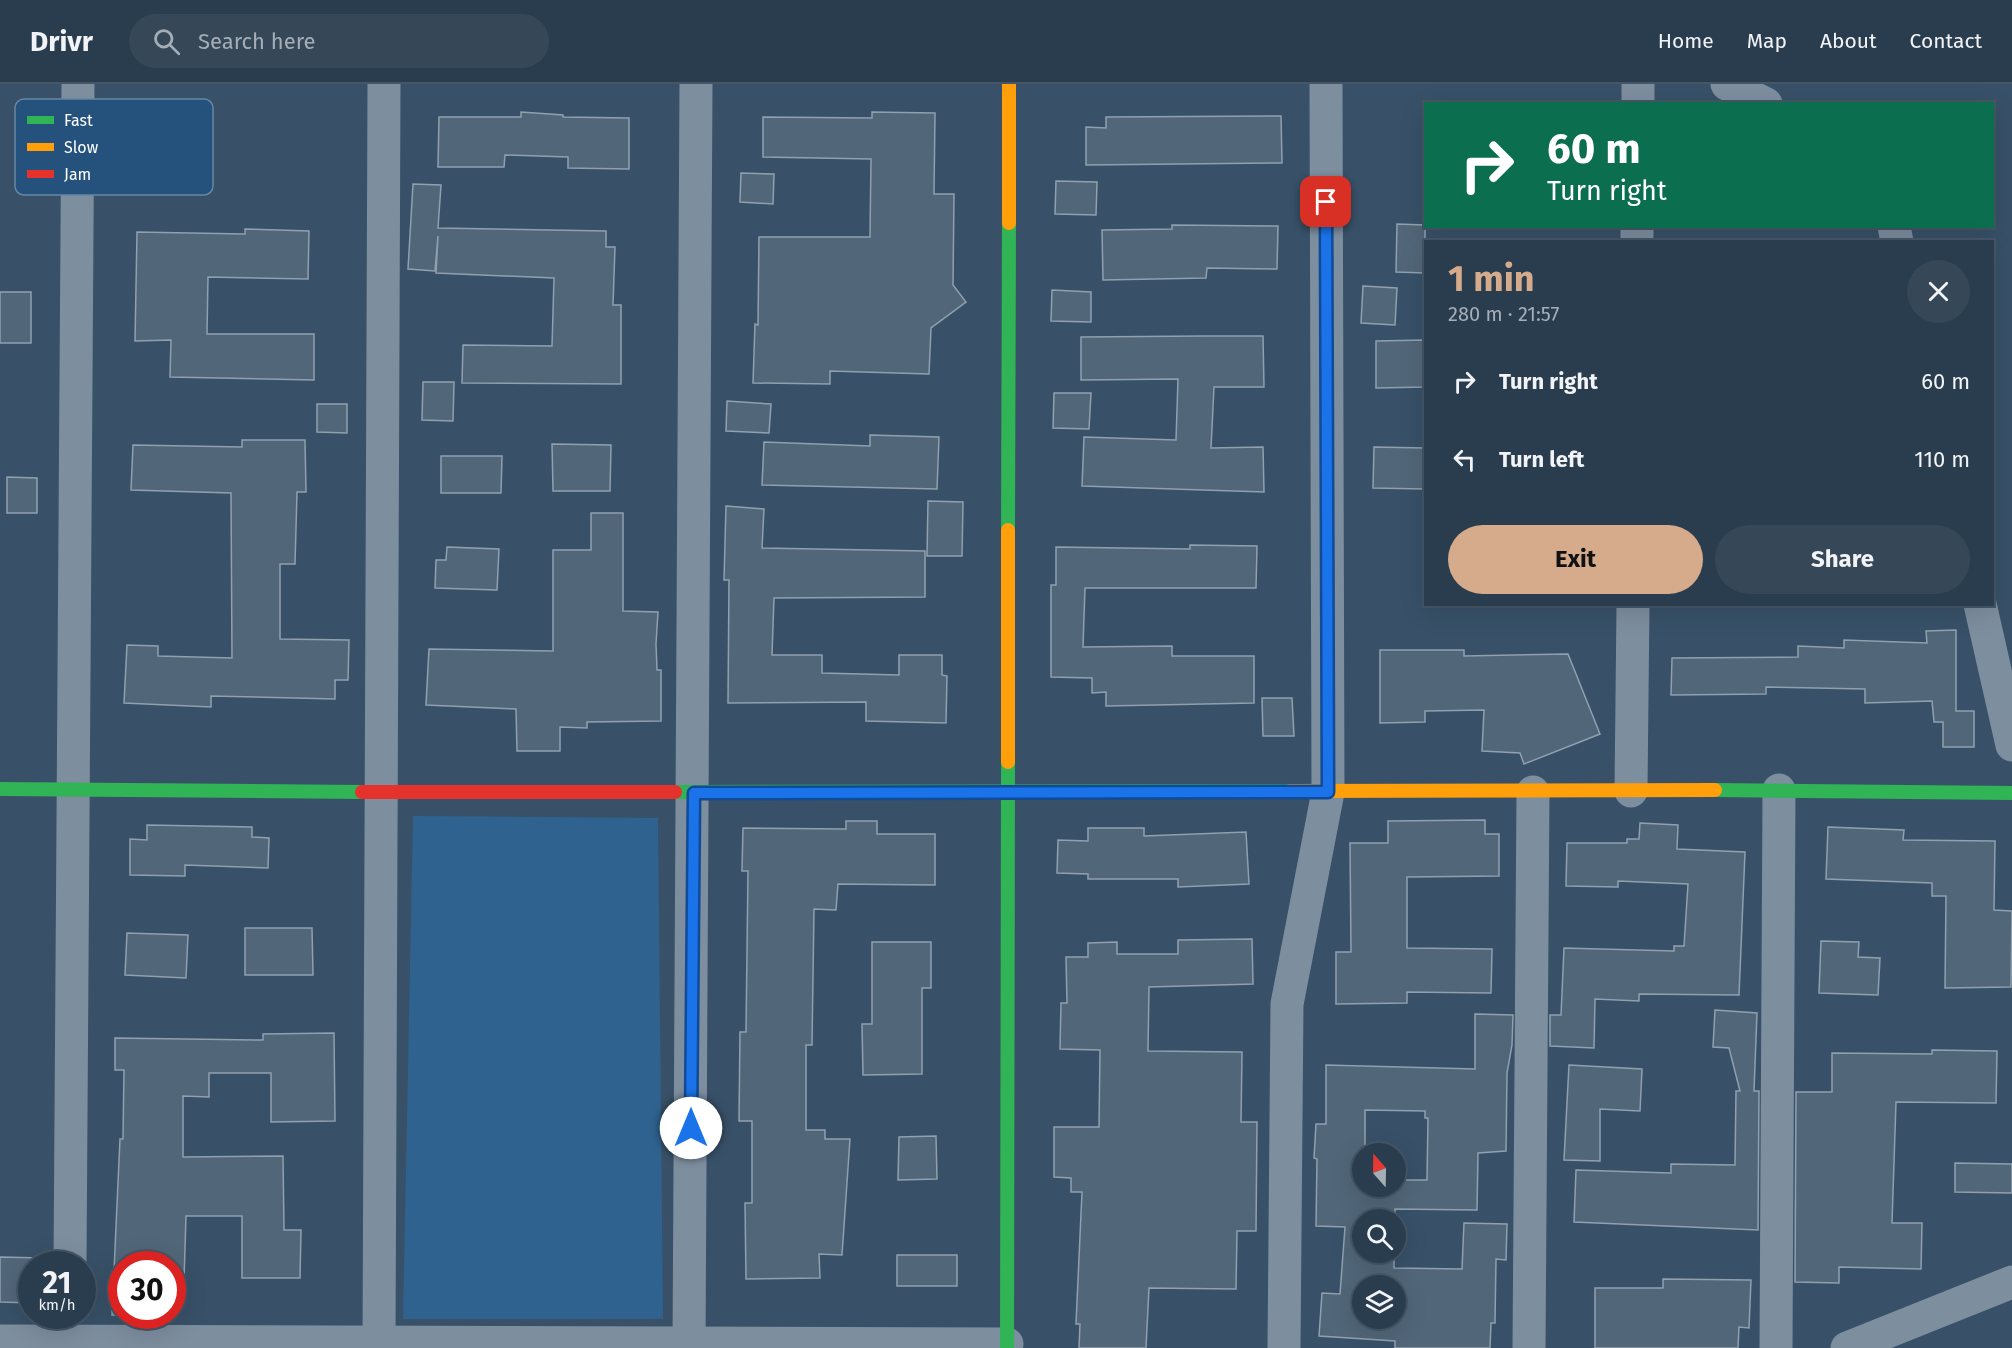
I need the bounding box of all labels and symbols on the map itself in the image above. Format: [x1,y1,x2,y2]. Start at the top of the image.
legend [15,99,213,195]
text: Fast [64,111,93,130]
text: Slow [64,138,99,157]
text: Jam [64,165,91,184]
pin [1300,176,1351,227]
position arrow [659,1096,723,1160]
north arrow [1352,1143,1406,1197]
speed limit sign: 30 [108,1251,186,1329]

